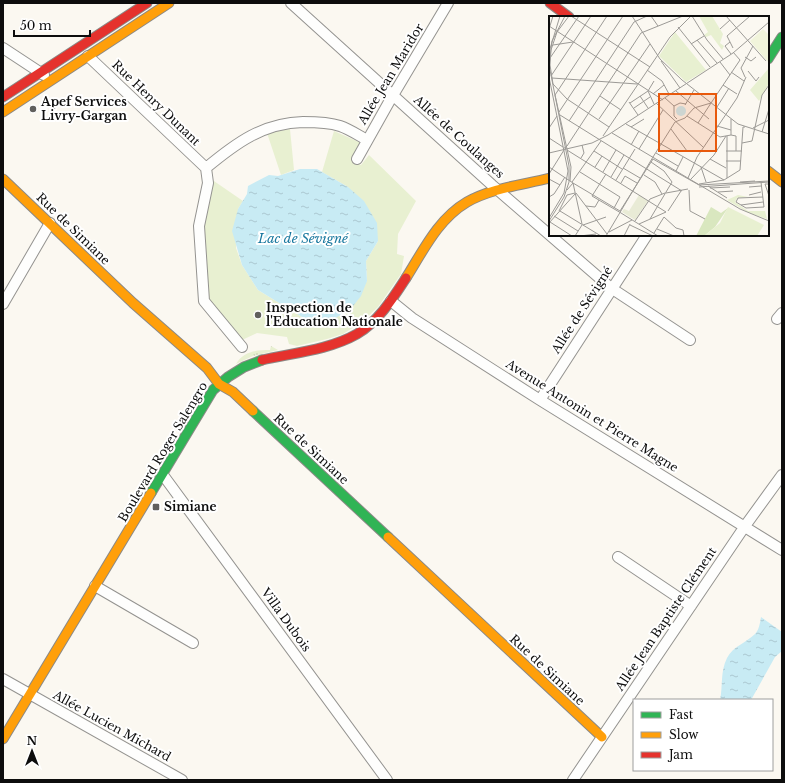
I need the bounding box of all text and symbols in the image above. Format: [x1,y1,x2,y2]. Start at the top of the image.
scale bar [14,12,90,38]
inset map [549,16,769,236]
text: 50 m [20,18,52,33]
street label: Allée Jean Maridor [354,20,427,128]
street label: Rue Henry Dunant [109,57,204,149]
street label: Allée de Coulanges [410,91,508,181]
place label: Apef Services Livry-Gargan [40,94,127,123]
marker: Apef Services Livry-Gargan [28,104,38,114]
street label: Rue de Simiane [33,190,113,268]
water label: Lac de Sévigné [257,230,349,247]
street label: Allée de Sévigné [547,263,615,357]
place label: Inspection de l'Education Nationale [266,300,403,329]
marker: Inspection de l'Education Nationale [253,310,263,320]
street label: Avenue Antonin et Pierre Magne [502,356,681,475]
street label: Boulevard Roger Salengro [115,379,210,525]
street label: Rue de Simiane [271,410,352,487]
place label: Simiane [164,499,217,514]
marker: Simiane [151,502,161,512]
street label: Allée Jean Baptiste Clément [611,544,720,694]
street label: Villa Dubois [258,584,315,654]
street label: Rue de Simiane [507,631,588,708]
street label: Allée Lucien Michard [50,686,174,764]
legend [633,699,773,771]
text: Fast [669,707,694,722]
text: Slow [669,727,699,742]
north arrow [12,731,52,771]
text: N [27,734,38,748]
text: Jam [667,747,693,762]

